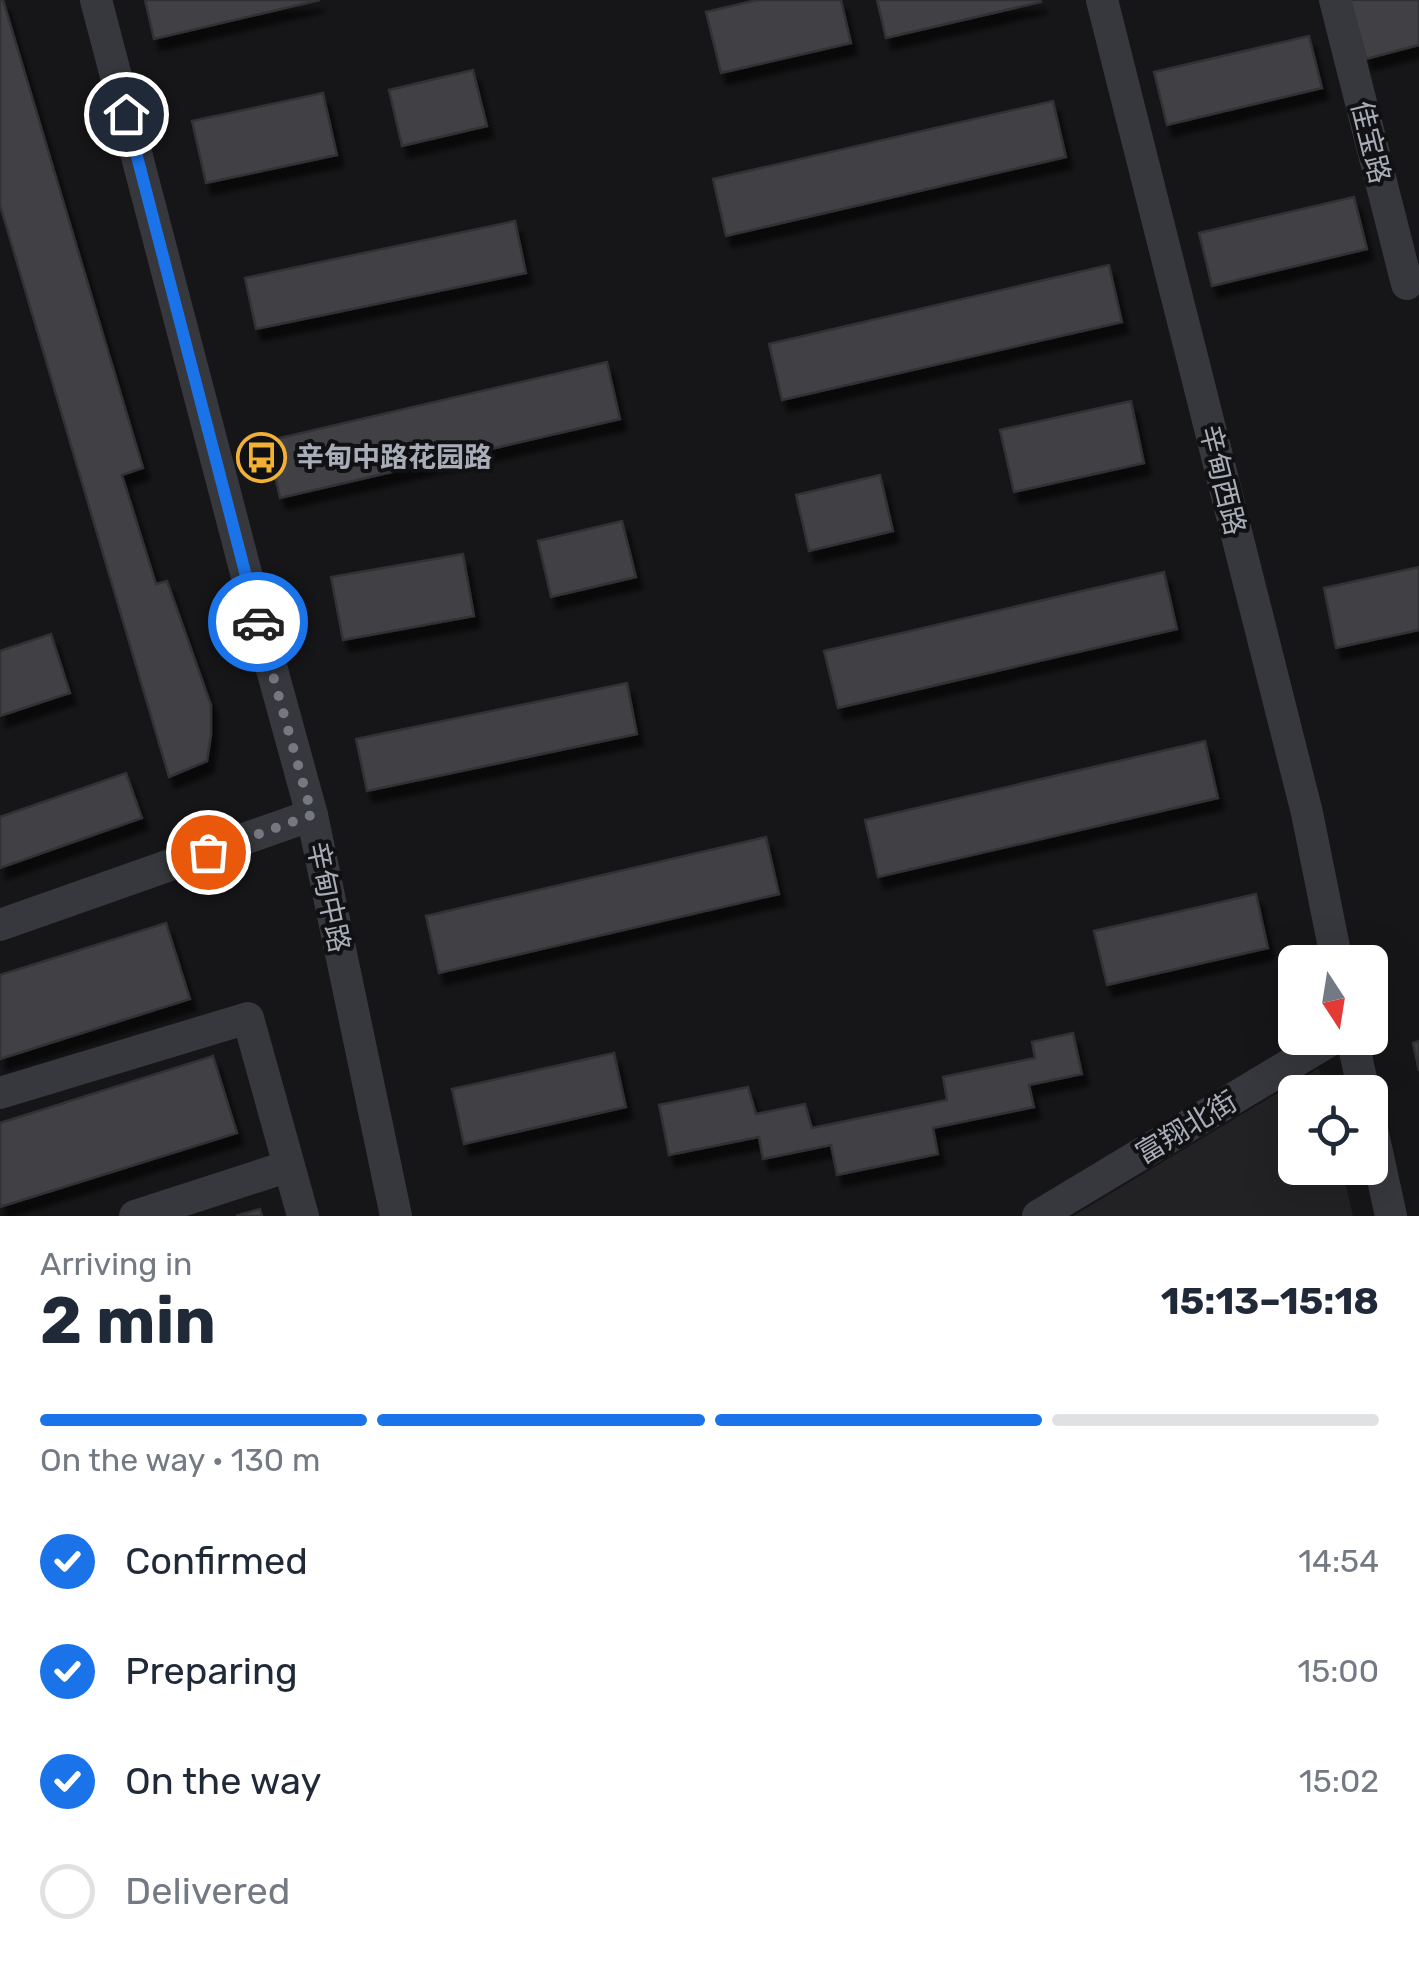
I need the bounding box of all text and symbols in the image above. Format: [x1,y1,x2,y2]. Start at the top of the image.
pin [84,72,169,157]
icon: home [99,87,154,142]
street label: 佳宝路 [1344,97,1397,187]
street label: 辛甸西路 [1193,422,1252,538]
bus stop icon: 辛甸中路花园路 [235,431,287,483]
place label: 辛甸中路花园路 [296,441,492,474]
courier [208,572,308,672]
icon: car [231,595,286,650]
pin [166,810,251,895]
icon: bag [181,825,236,880]
street label: 辛甸中路 [301,839,356,955]
north arrow [1278,945,1388,1055]
map controls [1278,945,1388,1185]
button: locate [1278,1075,1388,1185]
street label: 富翔北街 [1130,1084,1243,1170]
text: Arriving in [40,1245,192,1283]
text: 15:13–15:18 [1161,1278,1379,1324]
text: 2 min [40,1282,216,1359]
text: On the way · 130 m [40,1441,320,1479]
icon: check [40,1534,95,1589]
text: Confirmed [125,1538,308,1584]
text: 14:54 [1298,1542,1379,1580]
icon: check [40,1644,95,1699]
text: Preparing [125,1648,298,1694]
text: 15:00 [1297,1652,1379,1690]
icon: check [40,1754,95,1809]
text: On the way [125,1758,321,1804]
text: 15:02 [1299,1762,1379,1800]
text: Delivered [125,1868,290,1914]

